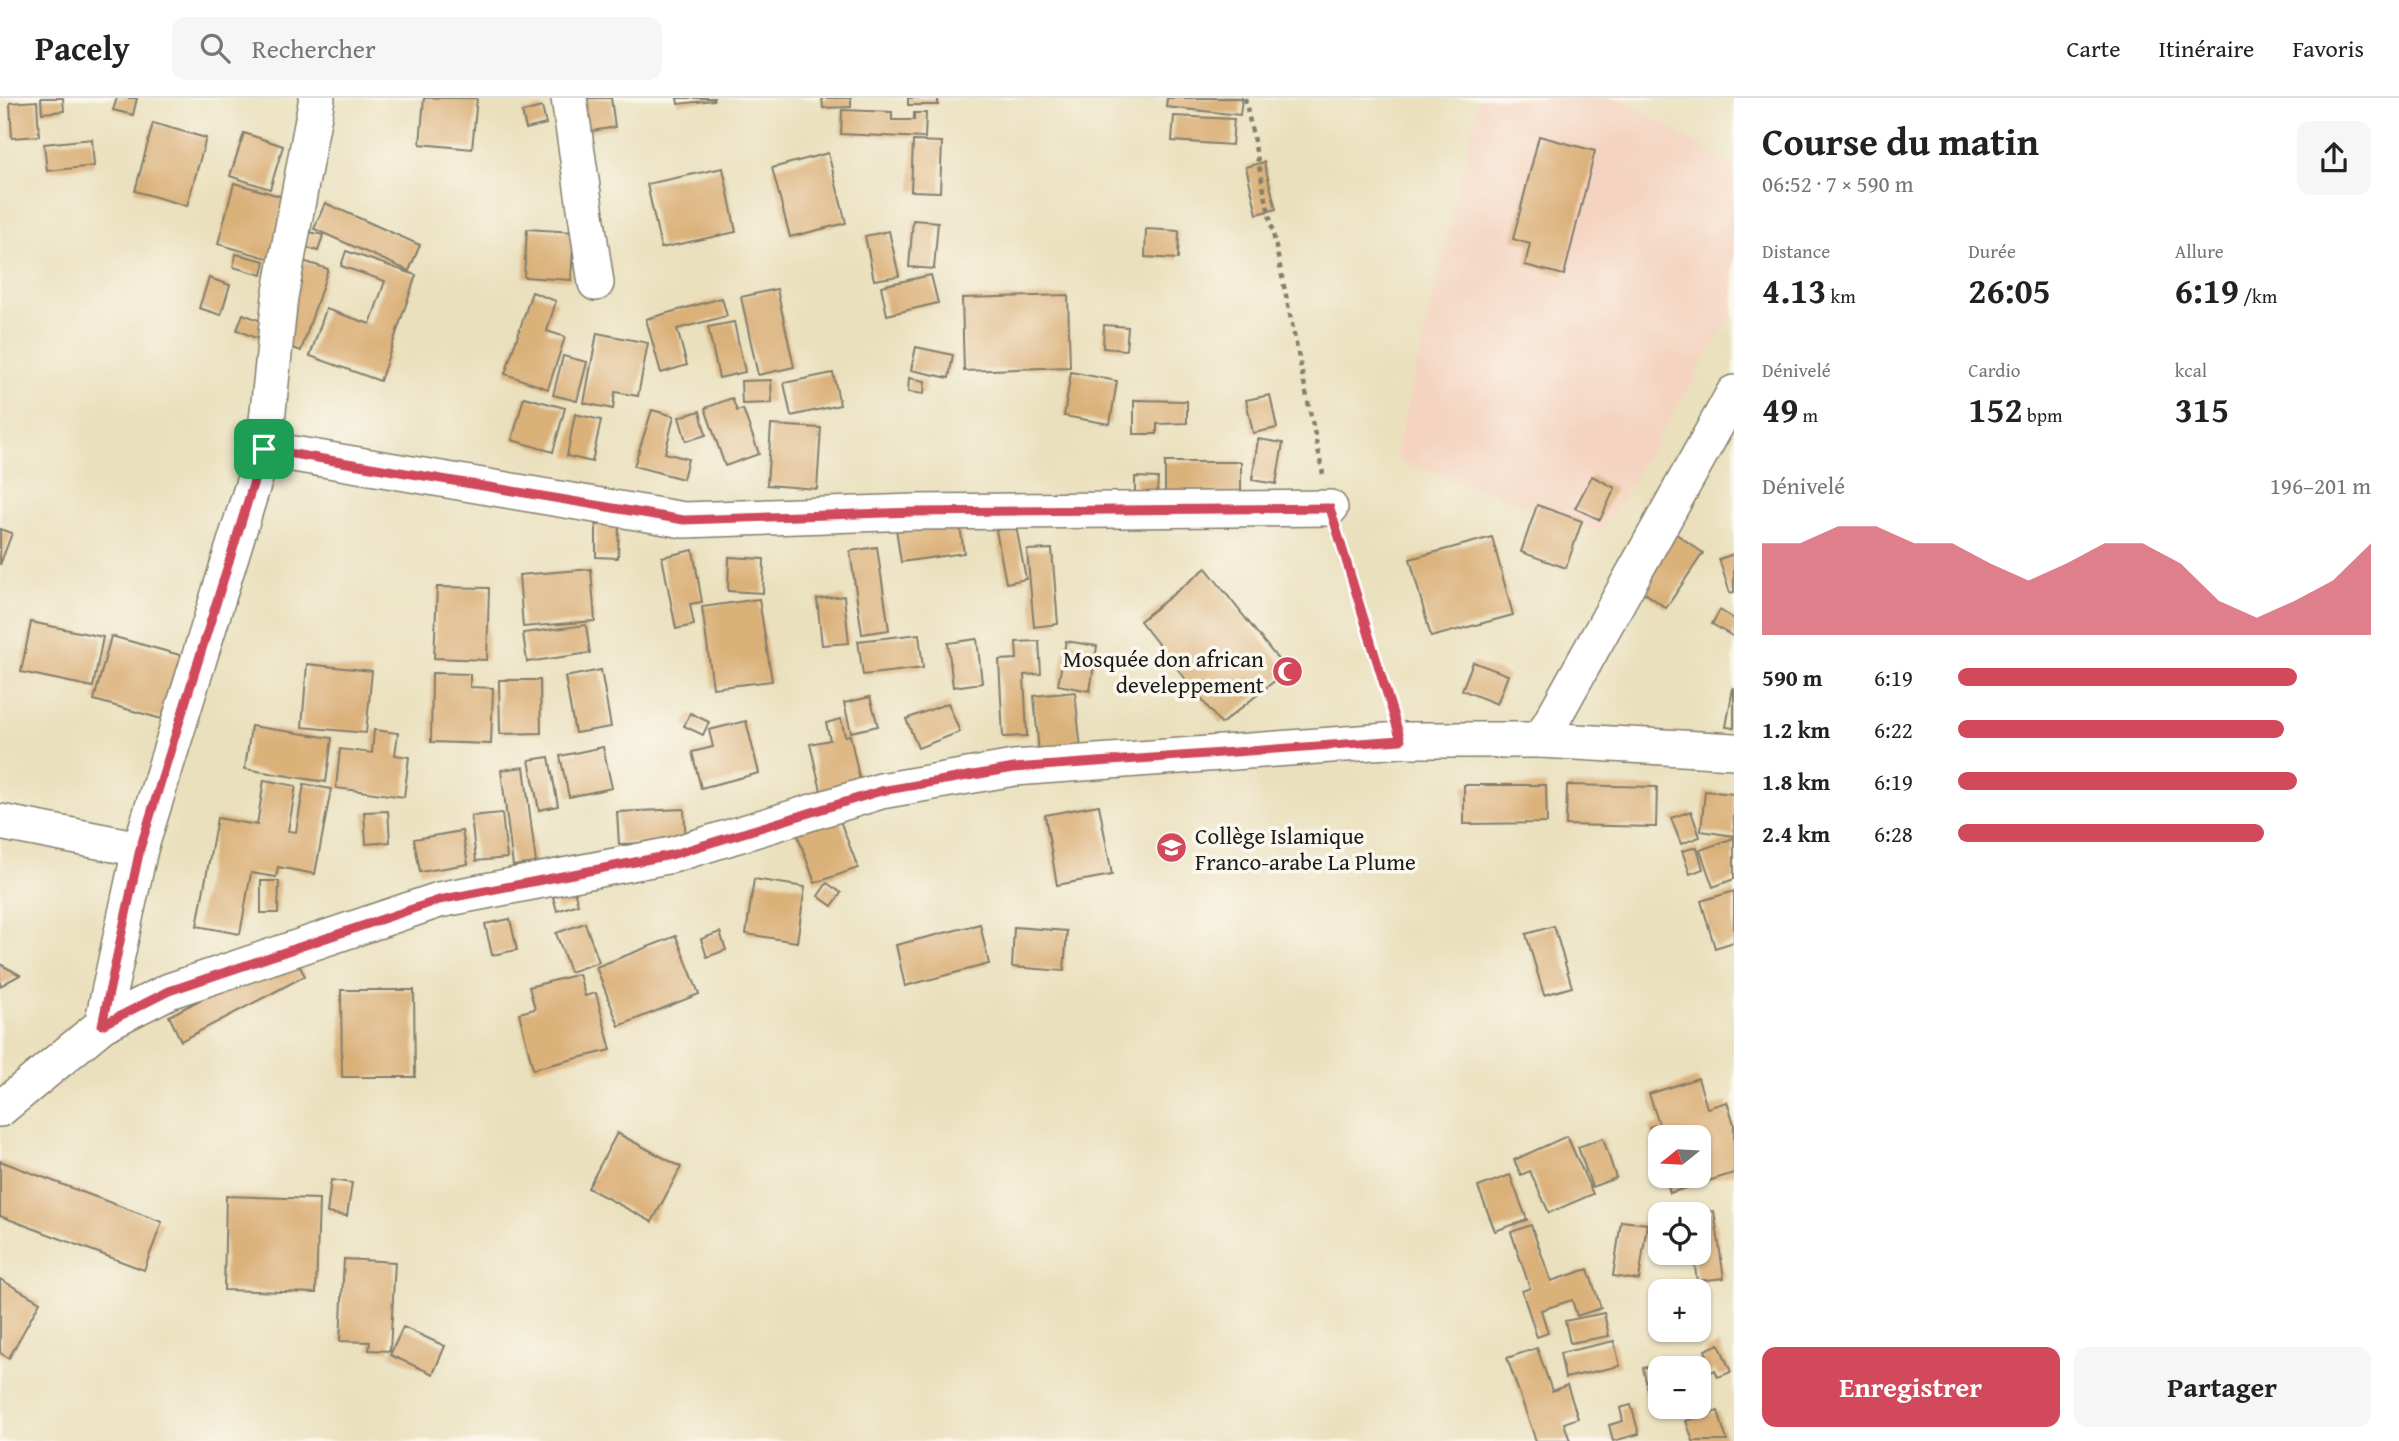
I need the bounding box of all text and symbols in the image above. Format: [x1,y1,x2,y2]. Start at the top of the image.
search box [172,17,662,80]
text: Pacely [35,24,130,72]
icon: search [196,29,234,67]
text: Rechercher [252,29,376,68]
text: Carte [2067,31,2121,66]
text: Itinéraire [2159,31,2254,66]
text: Favoris [2292,31,2364,66]
text: Course du matin [1762,113,2039,169]
button: share [2297,121,2371,195]
text: 06:52 · 7 × 590 m [1762,167,1914,200]
text: Distance [1762,237,1830,265]
text: Durée [1968,237,2016,265]
text: Allure [2175,237,2224,265]
text: 4.13 [1762,265,1826,316]
text: 26:05 [1968,265,2051,316]
text: 6:19 [2175,265,2239,316]
text: km [1826,282,1856,310]
text: /km [2239,282,2277,310]
text: Dénivelé [1762,356,1831,384]
text: Cardio [1968,356,2020,384]
text: kcal [2175,356,2207,384]
text: 49 [1762,384,1798,435]
text: 152 [1968,384,2023,435]
text: 315 [2175,384,2229,435]
text: m [1798,401,1818,429]
text: bpm [2023,401,2063,429]
pin [234,419,294,479]
icon: arrive [245,430,283,468]
text: Dénivelé [1762,469,1845,502]
text: 196–201 m [2270,469,2371,502]
place label: Mosquée don african develeppement [1063,642,1264,701]
mosque icon: Mosquée don african develeppement [1270,654,1304,688]
text: 590 m [1762,661,1823,694]
text: 6:19 [1874,661,1913,694]
text: 1.2 km [1762,713,1830,746]
text: 6:22 [1874,713,1913,746]
text: 1.8 km [1762,765,1830,798]
text: 6:19 [1874,765,1913,798]
text: 2.4 km [1762,817,1830,850]
text: 6:28 [1874,817,1913,850]
place label: Collège Islamique Franco-arabe La Plume [1195,819,1416,878]
school or university icon: Collège Islamique Franco-arabe La Plume [1155,831,1189,865]
north arrow [1648,1125,1712,1188]
map controls [1648,1125,1711,1419]
button: locate [1648,1202,1711,1265]
button: + [1648,1279,1711,1342]
button: Enregistrer [1762,1347,2060,1427]
button: Partager [2074,1347,2371,1427]
button: − [1648,1356,1711,1419]

